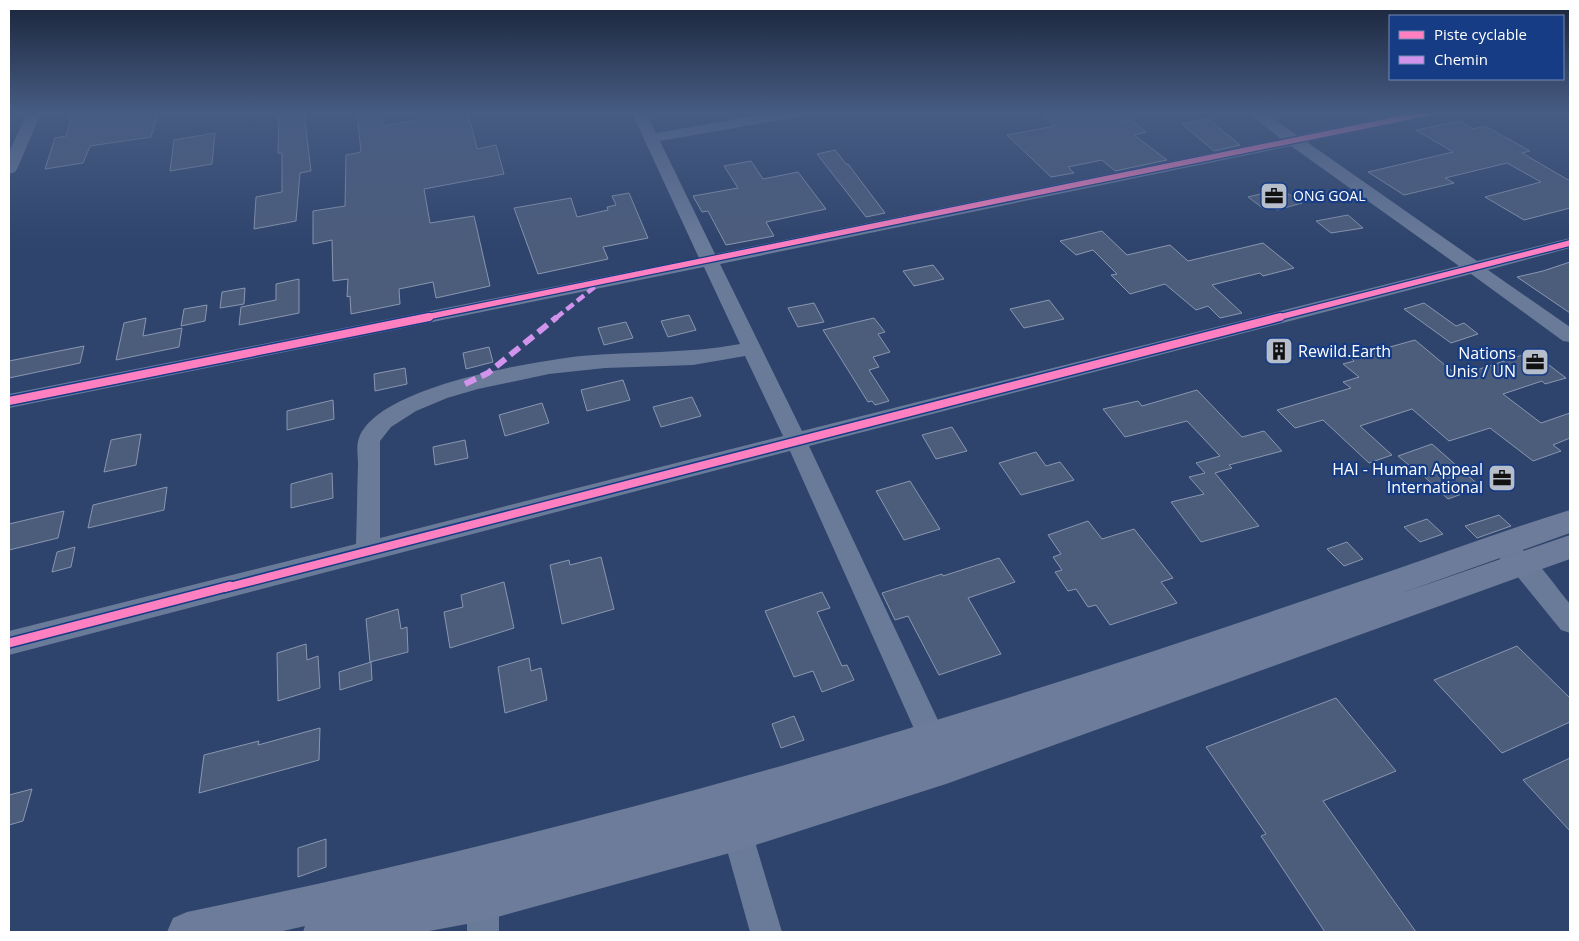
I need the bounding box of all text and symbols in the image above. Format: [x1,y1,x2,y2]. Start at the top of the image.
legend [1389,15,1564,80]
text: Piste cyclable [1434,24,1527,44]
text: Chemin [1434,49,1488,69]
office icon: ONG GOAL [1259,181,1289,211]
place label: ONG GOAL [1293,186,1365,205]
building icon: Rewild.Earth [1264,336,1294,366]
place label: Rewild.Earth [1298,340,1391,362]
place label: Nations Unis / UN [1445,342,1516,382]
office icon: Nations Unis / UN [1520,347,1550,377]
place label: HAI - Human Appeal International [1332,458,1483,498]
office icon: HAI - Human Appeal International [1487,463,1517,493]

